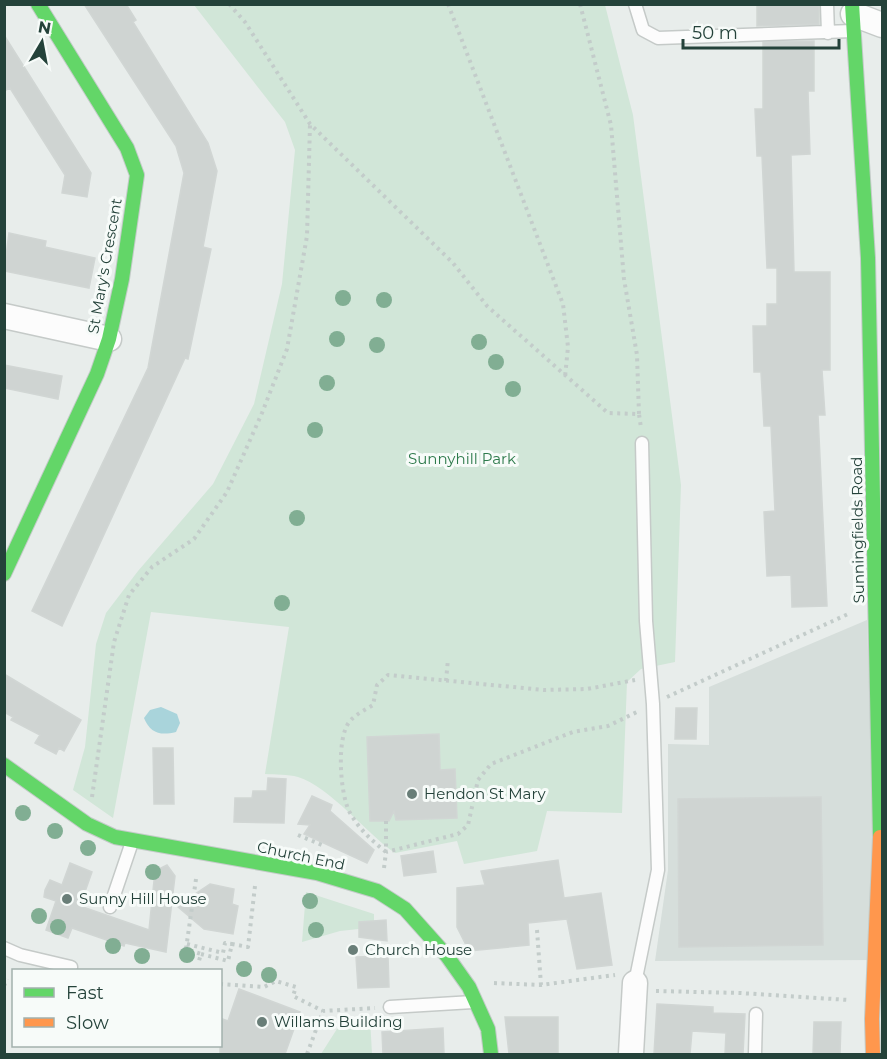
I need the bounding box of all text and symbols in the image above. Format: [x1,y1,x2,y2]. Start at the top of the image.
north arrow [12,12,72,72]
scale bar [683,12,839,50]
text: N [36,17,53,38]
text: 50 m [692,22,738,44]
street label: St Mary's Crescent [83,197,126,335]
park label: Sunnyhill Park [408,449,516,468]
street label: Sunningfields Road [847,456,868,604]
place label: Hendon St Mary [424,784,546,803]
marker: Hendon St Mary [405,787,419,801]
street label: Church End [255,837,347,874]
place label: Sunny Hill House [79,889,207,908]
marker: Sunny Hill House [60,892,74,906]
place label: Church House [365,940,472,959]
marker: Church House [346,943,360,957]
legend [12,969,222,1047]
text: Fast [66,982,104,1004]
text: Slow [66,1012,109,1034]
place label: Willams Building [274,1012,403,1031]
marker: Willams Building [255,1015,269,1029]

